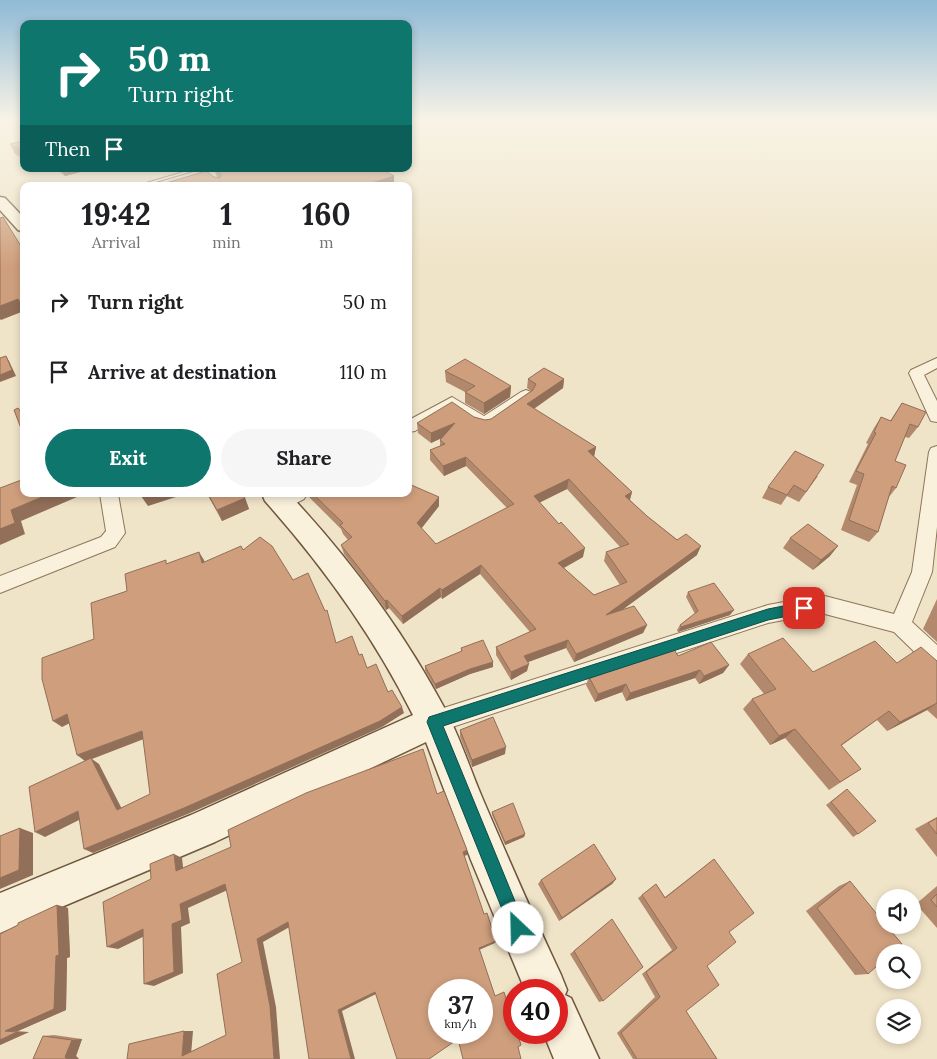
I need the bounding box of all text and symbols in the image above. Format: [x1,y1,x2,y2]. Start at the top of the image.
text: 50 m [128,36,211,81]
icon: right [45,40,110,105]
text: Turn right [128,80,233,108]
icon: arrive [100,135,128,163]
text: Then [45,137,90,161]
text: 19:42 [81,195,151,233]
text: 1 [220,195,233,233]
text: 160 [302,195,351,233]
text: Arrival [92,232,141,252]
text: min [212,232,241,252]
text: m [319,232,333,252]
icon: right [45,288,73,316]
text: Turn right [88,290,184,314]
text: 50 m [343,290,387,314]
icon: arrive [45,358,73,386]
text: Arrive at destination [88,360,277,384]
text: 110 m [339,360,387,384]
button: Exit [45,429,211,487]
button: Share [221,429,387,487]
pin [783,587,825,629]
icon: arrive [790,594,818,622]
map controls [876,889,921,1044]
button: sound [876,889,921,934]
position arrow [491,901,543,953]
button: search [876,944,921,989]
speed limit sign: 40 [503,979,568,1044]
text: 37 [448,989,473,1021]
button: layers [876,999,921,1044]
text: km/h [444,1016,477,1031]

